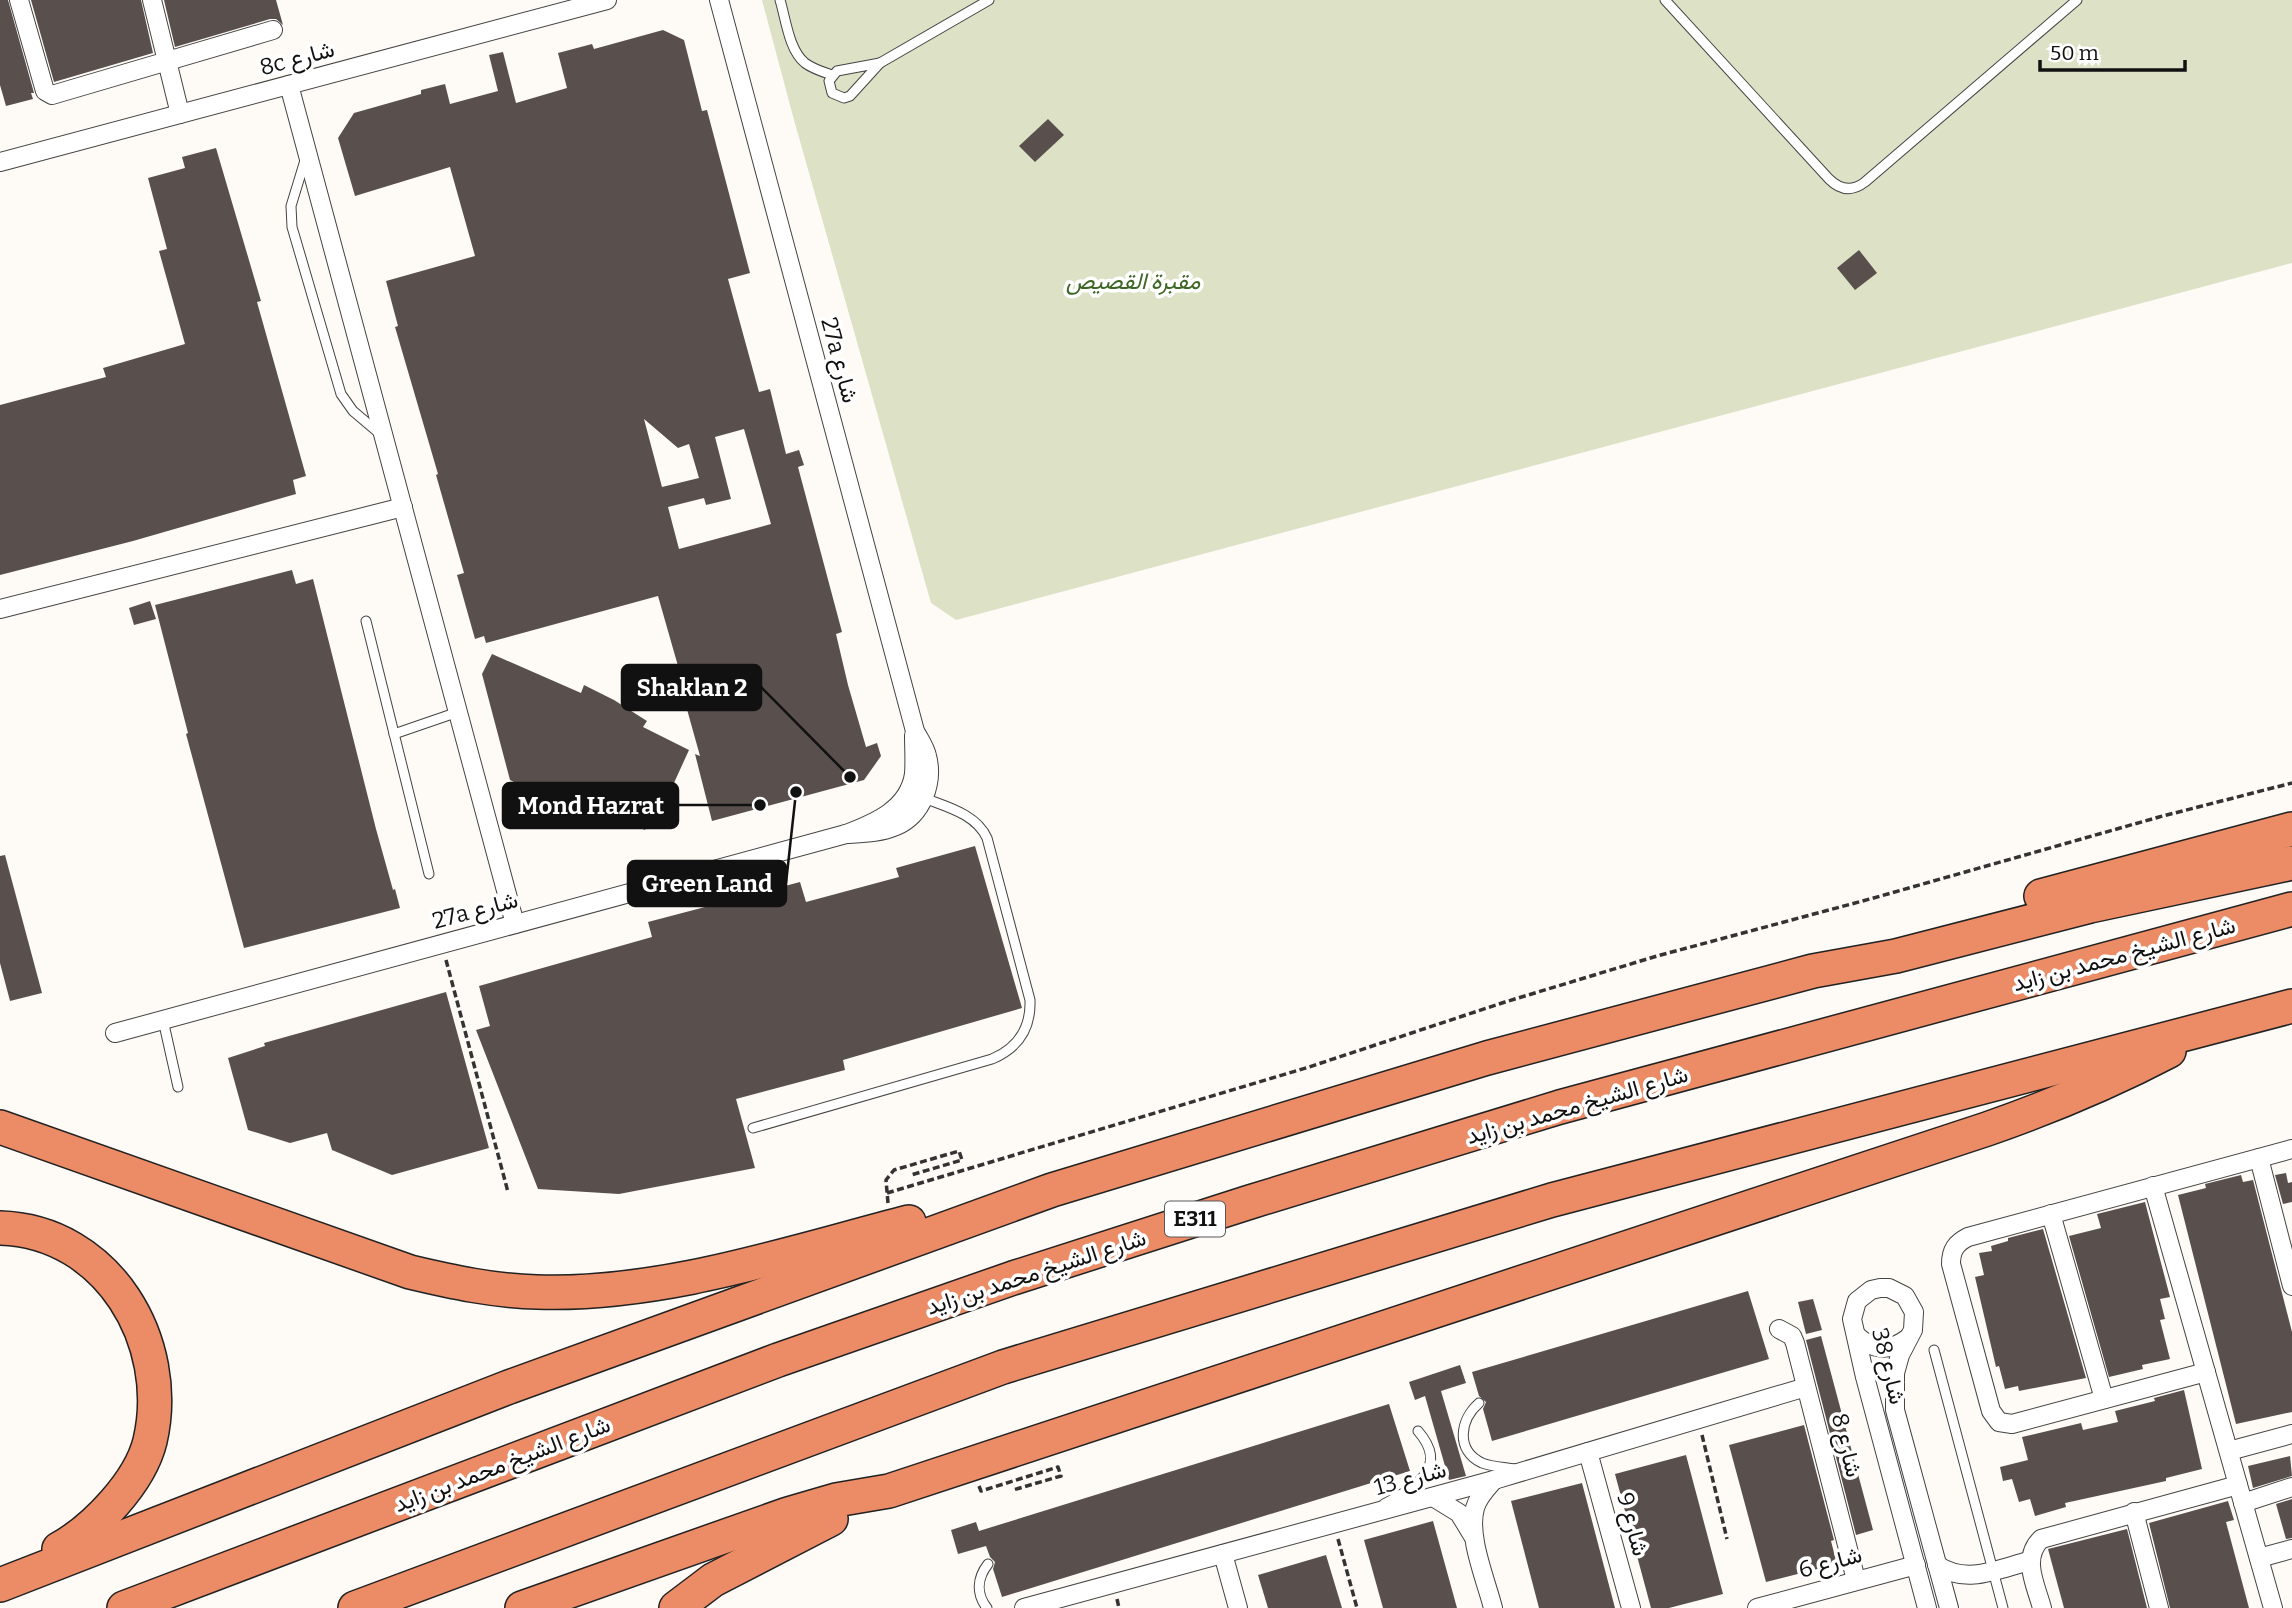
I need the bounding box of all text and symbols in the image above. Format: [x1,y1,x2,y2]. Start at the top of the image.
scale bar [2040,28,2185,72]
street label: 8c شارع [257,35,338,83]
text: 50 m [2050,40,2099,66]
park label: مقبرة القصيص [1066,267,1201,296]
street label: 27a شارع [813,314,865,406]
callout: Shaklan 2 [622,665,761,710]
text: Shaklan 2 [636,674,748,702]
callout: Mond Hazrat [503,783,678,828]
text: Mond Hazrat [518,792,665,820]
callout: Green Land [628,861,786,906]
text: Green Land [642,870,773,898]
street label: 27a شارع [429,885,521,937]
street label: شارع الشيخ محمد بن زايد [2010,911,2239,999]
street label: شارع الشيخ محمد بن زايد [1463,1060,1692,1152]
road number: E311 [1165,1202,1225,1236]
street label: شارع الشيخ محمد بن زايد [923,1223,1150,1323]
street label: شارع 38 [1864,1325,1912,1408]
street label: شارع الشيخ محمد بن زايد [390,1410,615,1520]
street label: شارع 8 [1824,1410,1868,1480]
street label: شارع 13 [1371,1455,1450,1503]
street label: شارع 9 [1609,1489,1655,1559]
street label: شارع 6 [1795,1540,1865,1586]

